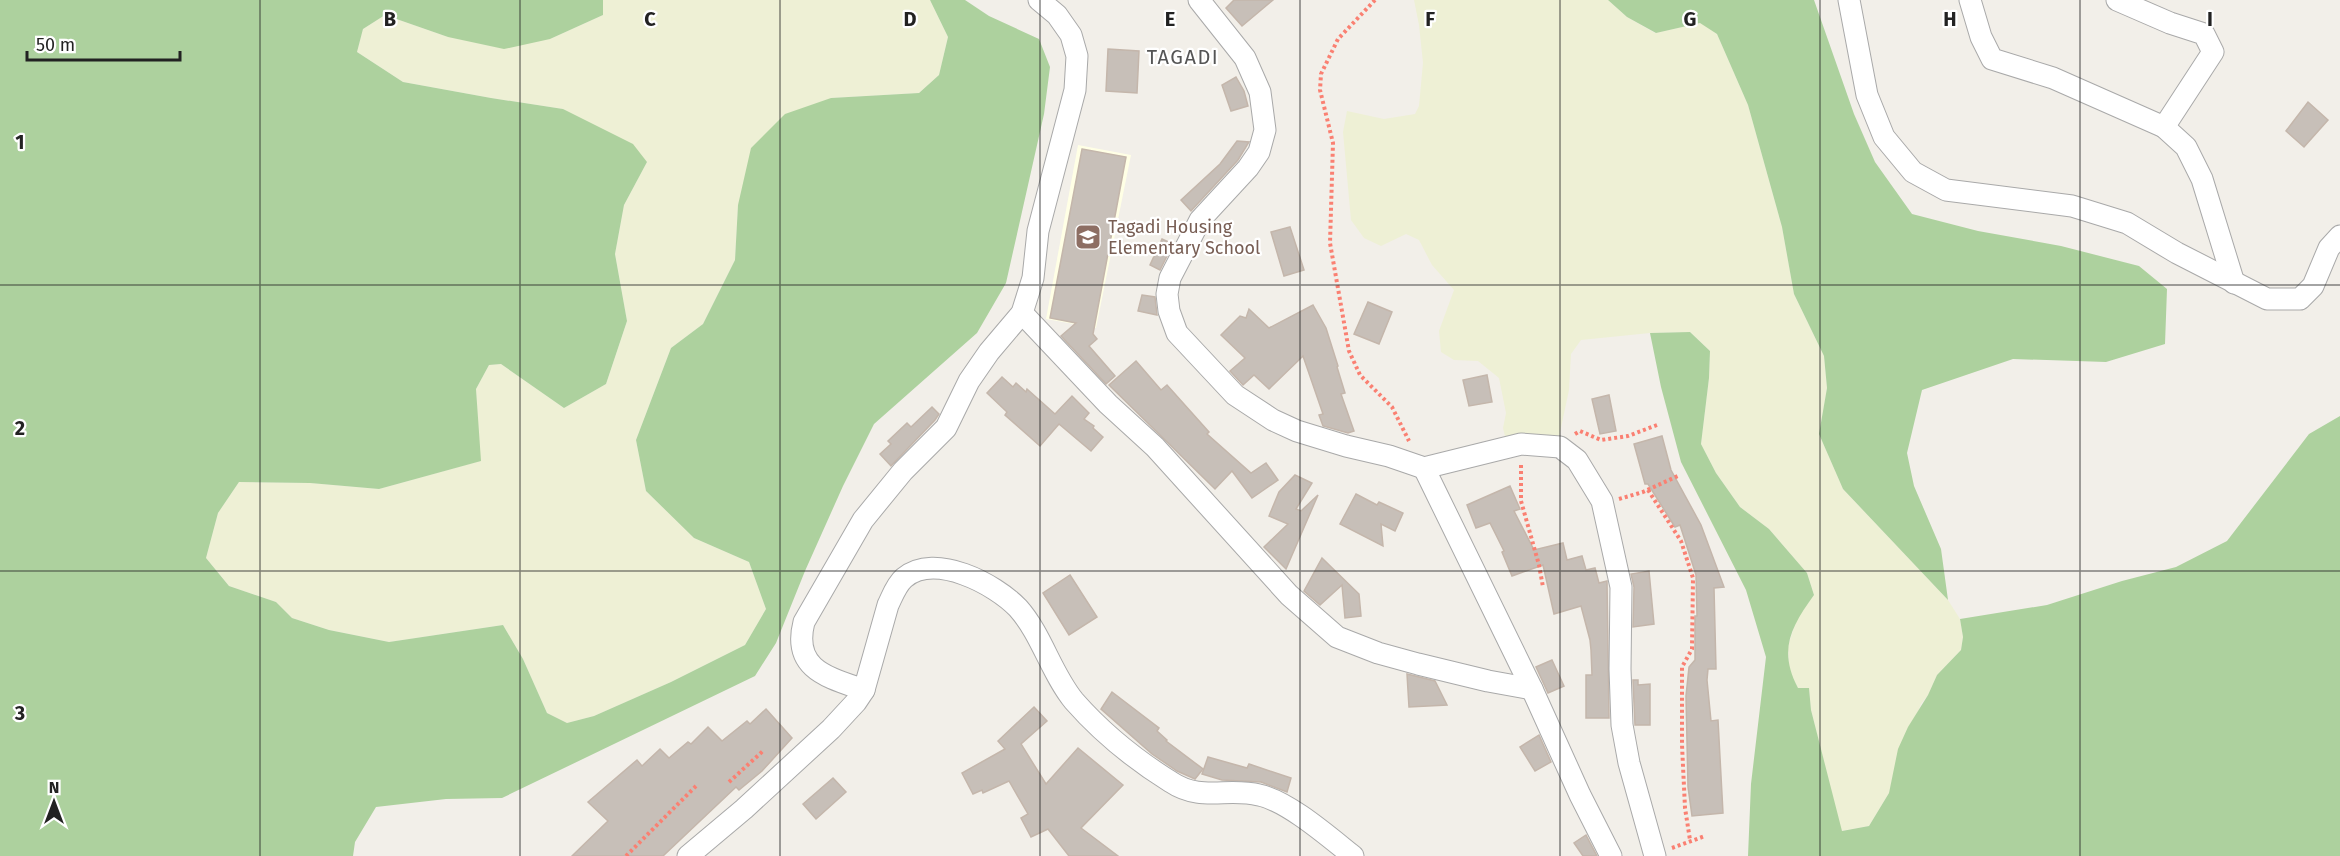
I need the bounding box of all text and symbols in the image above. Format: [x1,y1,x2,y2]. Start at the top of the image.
text: B [384,7,396,31]
text: C [644,7,656,31]
text: D [903,7,917,31]
text: E [1165,7,1175,31]
text: F [1425,7,1435,31]
text: G [1684,7,1696,31]
text: H [1943,7,1957,31]
text: I [2207,7,2213,31]
scale bar [27,24,180,62]
text: 50 m [36,34,75,56]
district label: TAGADI [1147,45,1219,69]
text: 1 [15,130,25,154]
place label: Tagadi Housing Elementary School [1108,216,1260,259]
school or university icon: Tagadi Housing Elementary School [1073,222,1103,252]
text: 2 [15,416,25,440]
text: 3 [14,701,25,725]
north arrow [24,772,84,832]
text: N [49,778,59,797]

